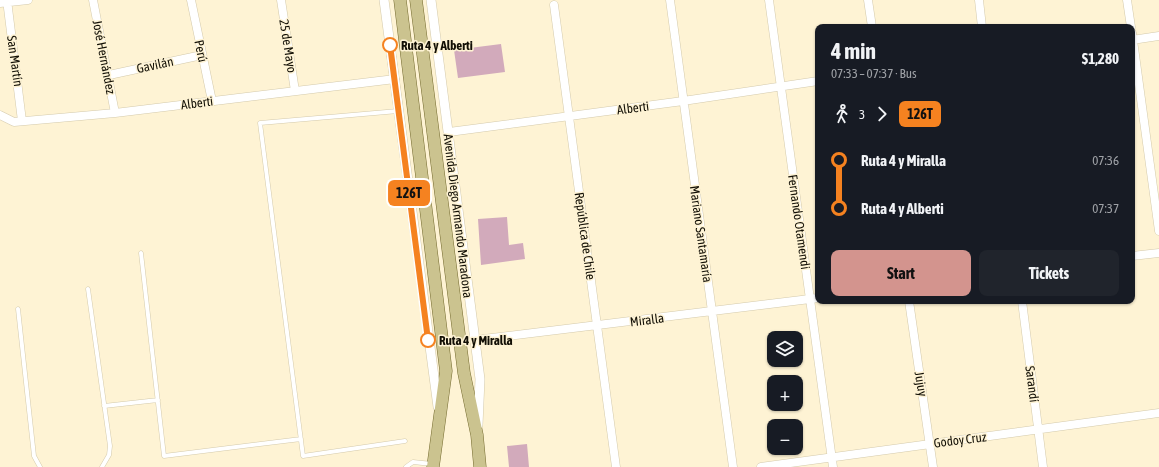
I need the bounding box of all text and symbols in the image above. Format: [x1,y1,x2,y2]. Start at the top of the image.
street label: 25 de Mayo [276,18,300,74]
street label: José Hernández [89,19,119,96]
street label: San Martín [4,35,26,87]
marker: Ruta 4 y Alberti [382,37,398,53]
place label: Ruta 4 y Alberti [401,38,473,53]
text: 4 min [831,38,876,64]
street label: Perú [191,39,211,63]
text: $1,280 [1082,50,1119,67]
street label: Gavilán [135,54,175,76]
text: 07:33 – 07:37 · Bus [831,66,917,81]
street label: Alberti [180,94,214,112]
street label: Alberti [616,99,650,117]
icon: walk [831,103,853,125]
icon: forward [871,103,893,125]
text: 126T [907,106,933,122]
text: 3 [859,107,865,122]
street label: Avenida Diego Armando Maradona [440,133,476,299]
text: Ruta 4 y Miralla [861,152,946,169]
text: 07:36 [1092,153,1119,168]
street label: Fernando Otamendi [785,174,813,270]
line badge: 126T [381,180,437,206]
text: 126T [396,185,422,201]
street label: Mariano Santamaría [687,185,715,283]
street label: República de Chile [571,191,599,281]
text: Ruta 4 y Alberti [861,200,944,217]
text: 07:37 [1092,201,1119,216]
button: Start [831,250,971,296]
button: Tickets [979,250,1119,296]
street label: Miralla [629,310,665,330]
map controls [767,331,803,455]
button: layers [767,331,803,367]
marker: Ruta 4 y Miralla [420,332,436,348]
place label: Ruta 4 y Miralla [439,333,513,348]
street label: Sarandí [1022,365,1042,403]
street label: Jujuy [912,370,930,398]
button: + [767,375,803,411]
button: − [767,419,803,455]
street label: Godoy Cruz [933,429,987,451]

